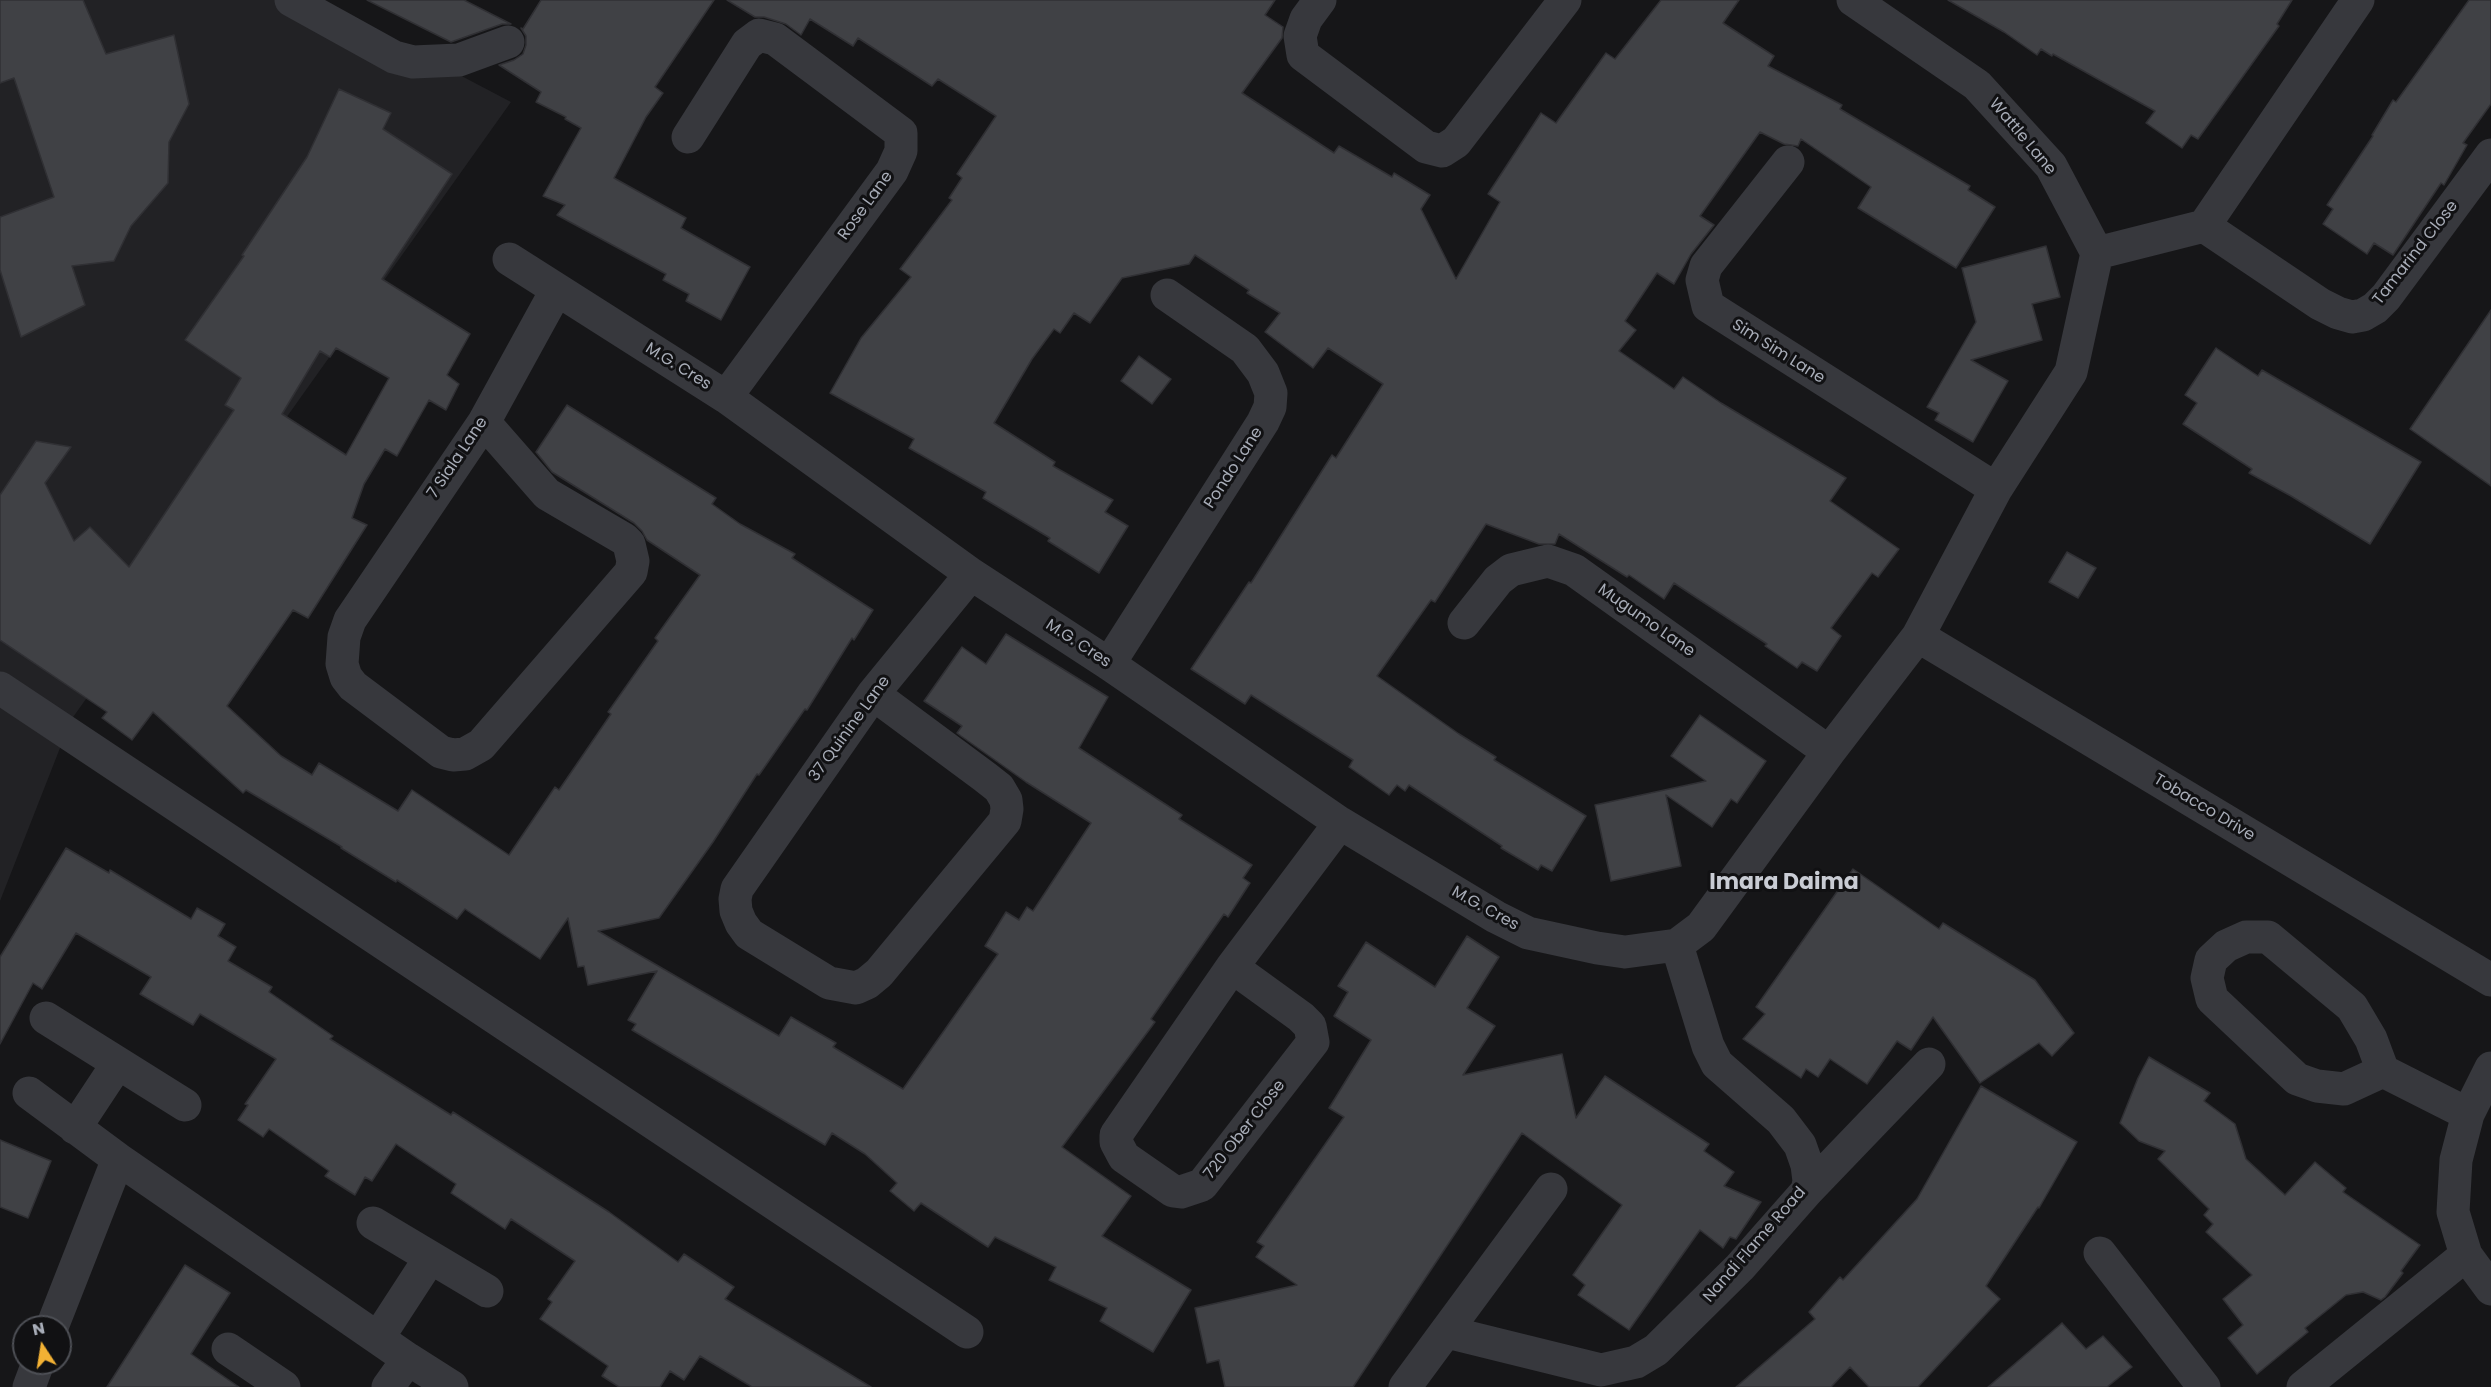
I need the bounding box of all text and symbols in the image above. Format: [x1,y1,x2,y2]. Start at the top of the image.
street label: Wattle Lane [1984,95,2060,179]
street label: Rose Lane [835,168,897,244]
street label: Tamarind Close [2369,197,2463,309]
street label: Sim Sim Lane [1728,316,1828,388]
street label: M.G. Cres [642,339,714,395]
street label: 7 Siala Lane [424,414,492,502]
street label: Pondo Lane [1201,424,1267,512]
street label: Mugumo Lane [1594,580,1698,662]
street label: M.G. Cres [1042,616,1114,672]
street label: 37 Quinine Lane [805,673,895,785]
street label: Tobacco Drive [2150,770,2258,846]
district label: Imara Daima [1709,870,1859,896]
street label: M.G. Cres [1448,883,1522,935]
street label: 720 Ober Close [1200,1077,1290,1183]
street label: Nandi Flame Road [1700,1183,1810,1307]
north arrow [12,1315,72,1375]
text: N [30,1316,47,1341]

